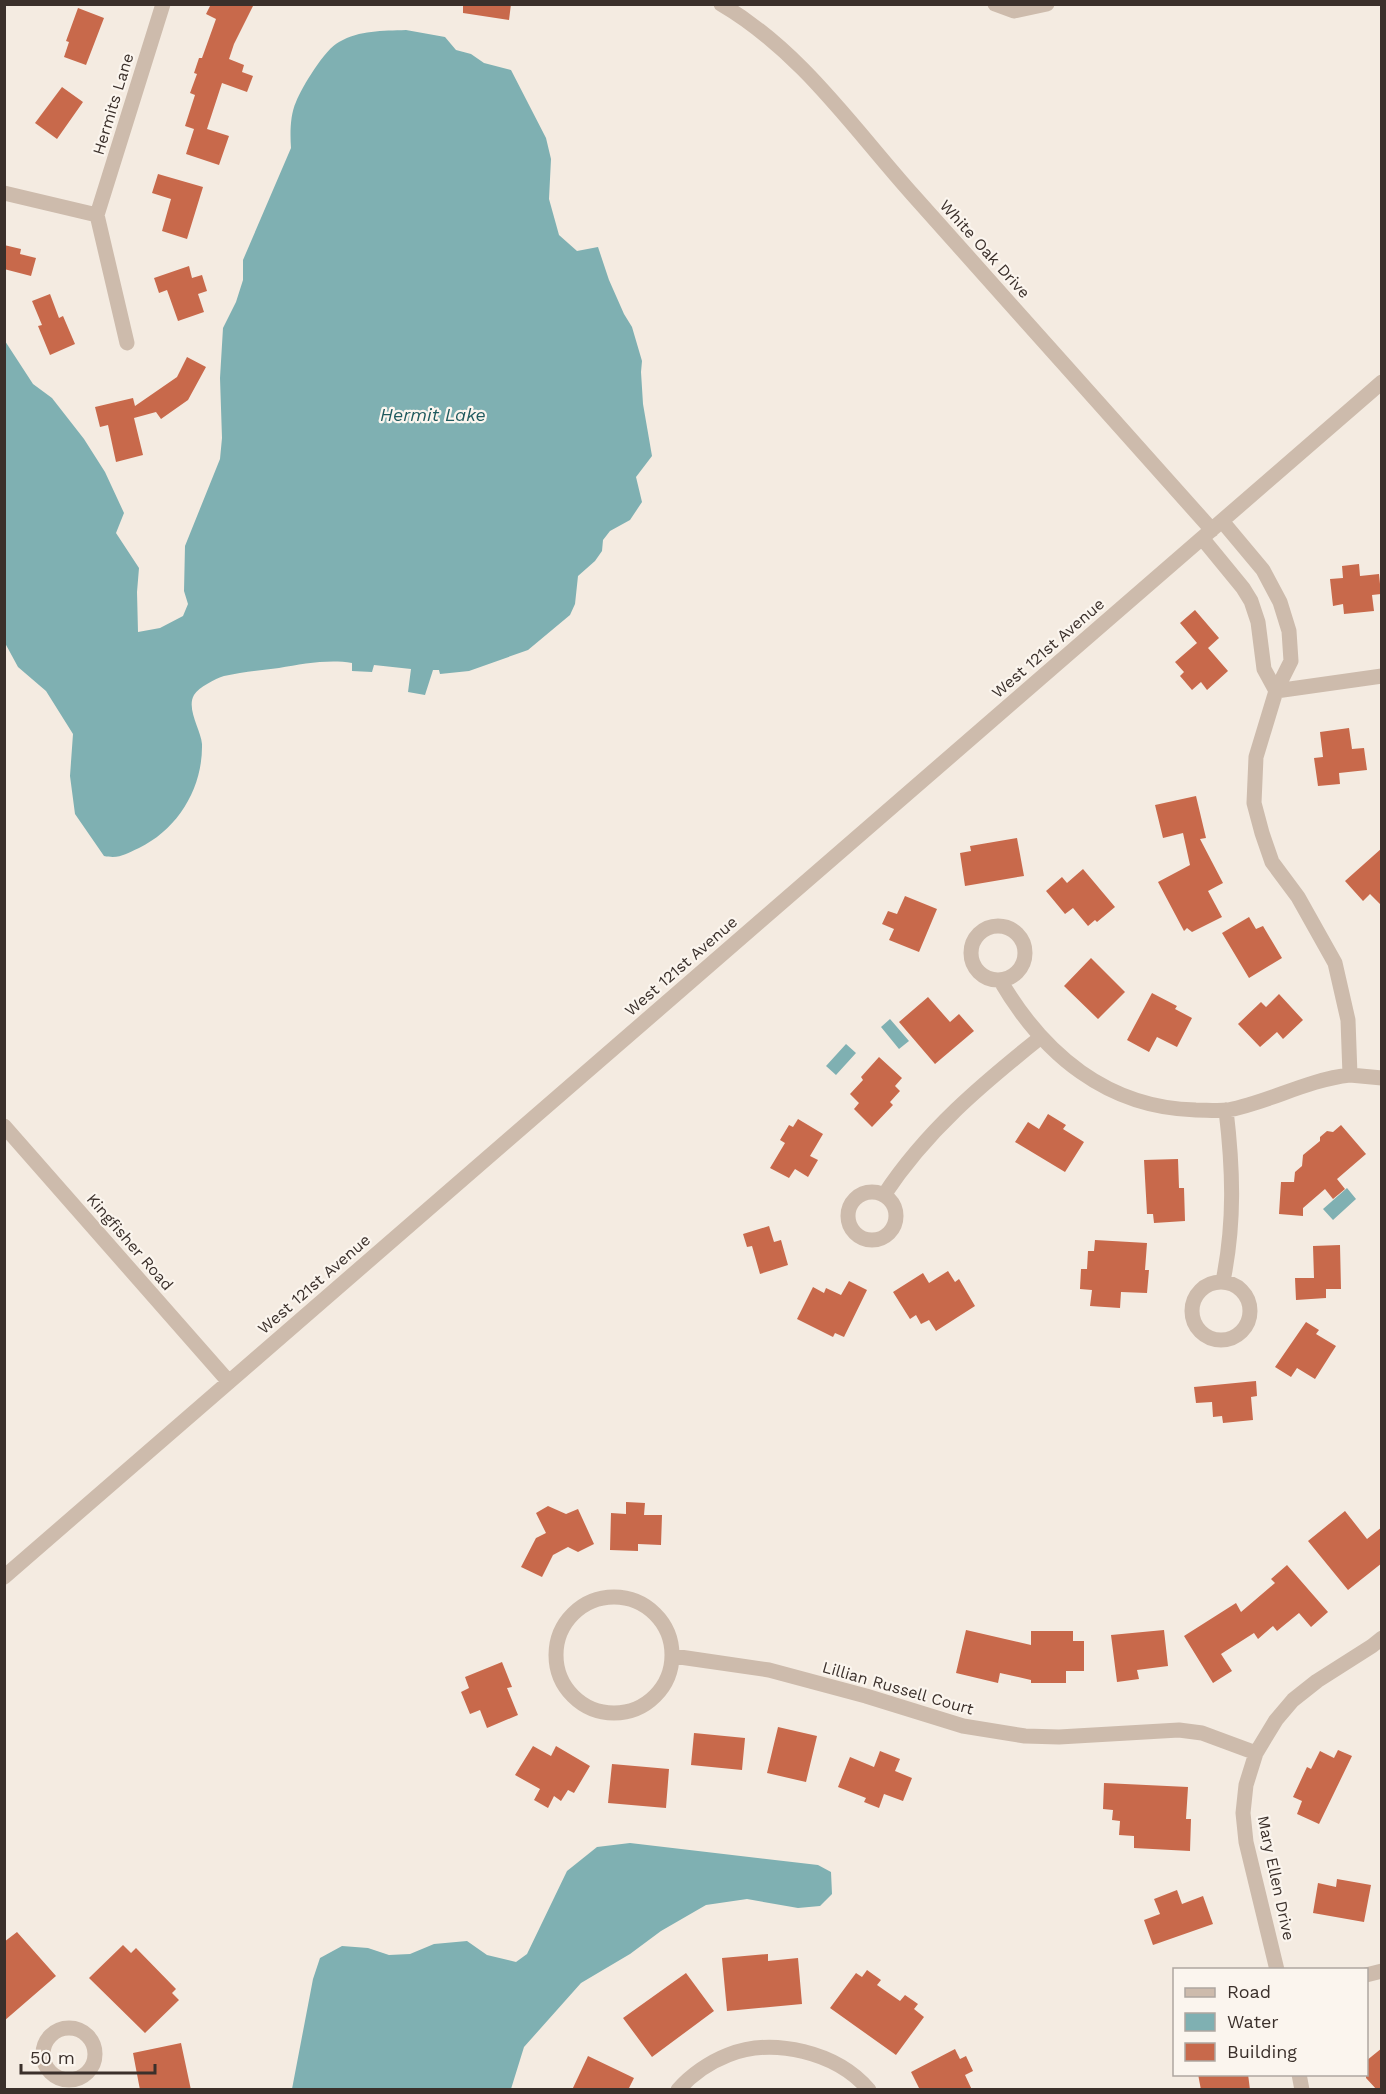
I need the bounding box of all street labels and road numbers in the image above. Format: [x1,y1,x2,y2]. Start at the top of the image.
street label: Hermits Lane [89,51,137,157]
street label: White Oak Drive [936,196,1034,302]
street label: West 121st Avenue [988,594,1108,702]
street label: West 121st Avenue [621,912,741,1020]
street label: Kingfisher Road [83,1190,177,1294]
street label: West 121st Avenue [254,1230,374,1338]
street label: Lillian Russell Court [820,1657,976,1719]
street label: Mary Ellen Drive [1254,1814,1298,1942]

